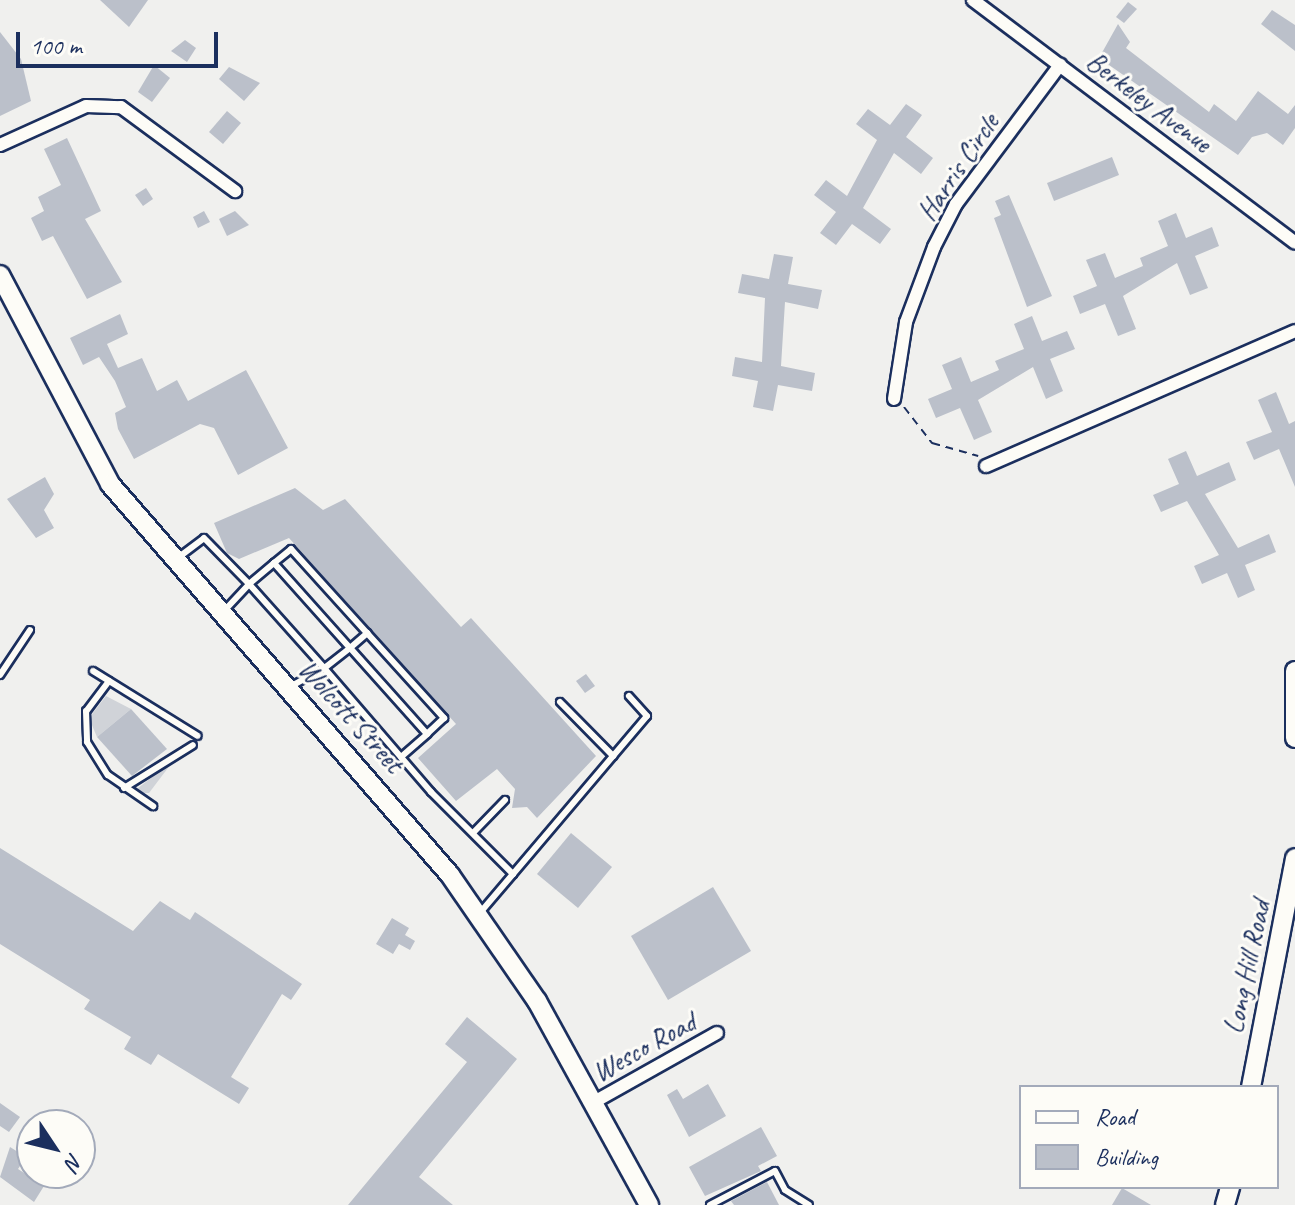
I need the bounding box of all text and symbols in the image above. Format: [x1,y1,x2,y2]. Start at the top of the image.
scale bar [20,16,222,66]
text: 100 m [30,31,82,61]
street label: Berkeley Avenue [1080,44,1218,160]
street label: Harris Circle [910,107,1006,227]
street label: Wolcott Street [291,652,411,780]
street label: Long Hill Road [1216,897,1278,1037]
street label: Wesco Road [587,1005,701,1089]
legend [1019,1085,1279,1189]
text: Road [1095,1102,1135,1132]
north arrow [16,1109,96,1189]
text: Building [1095,1142,1158,1172]
text: N [59,1148,89,1175]

